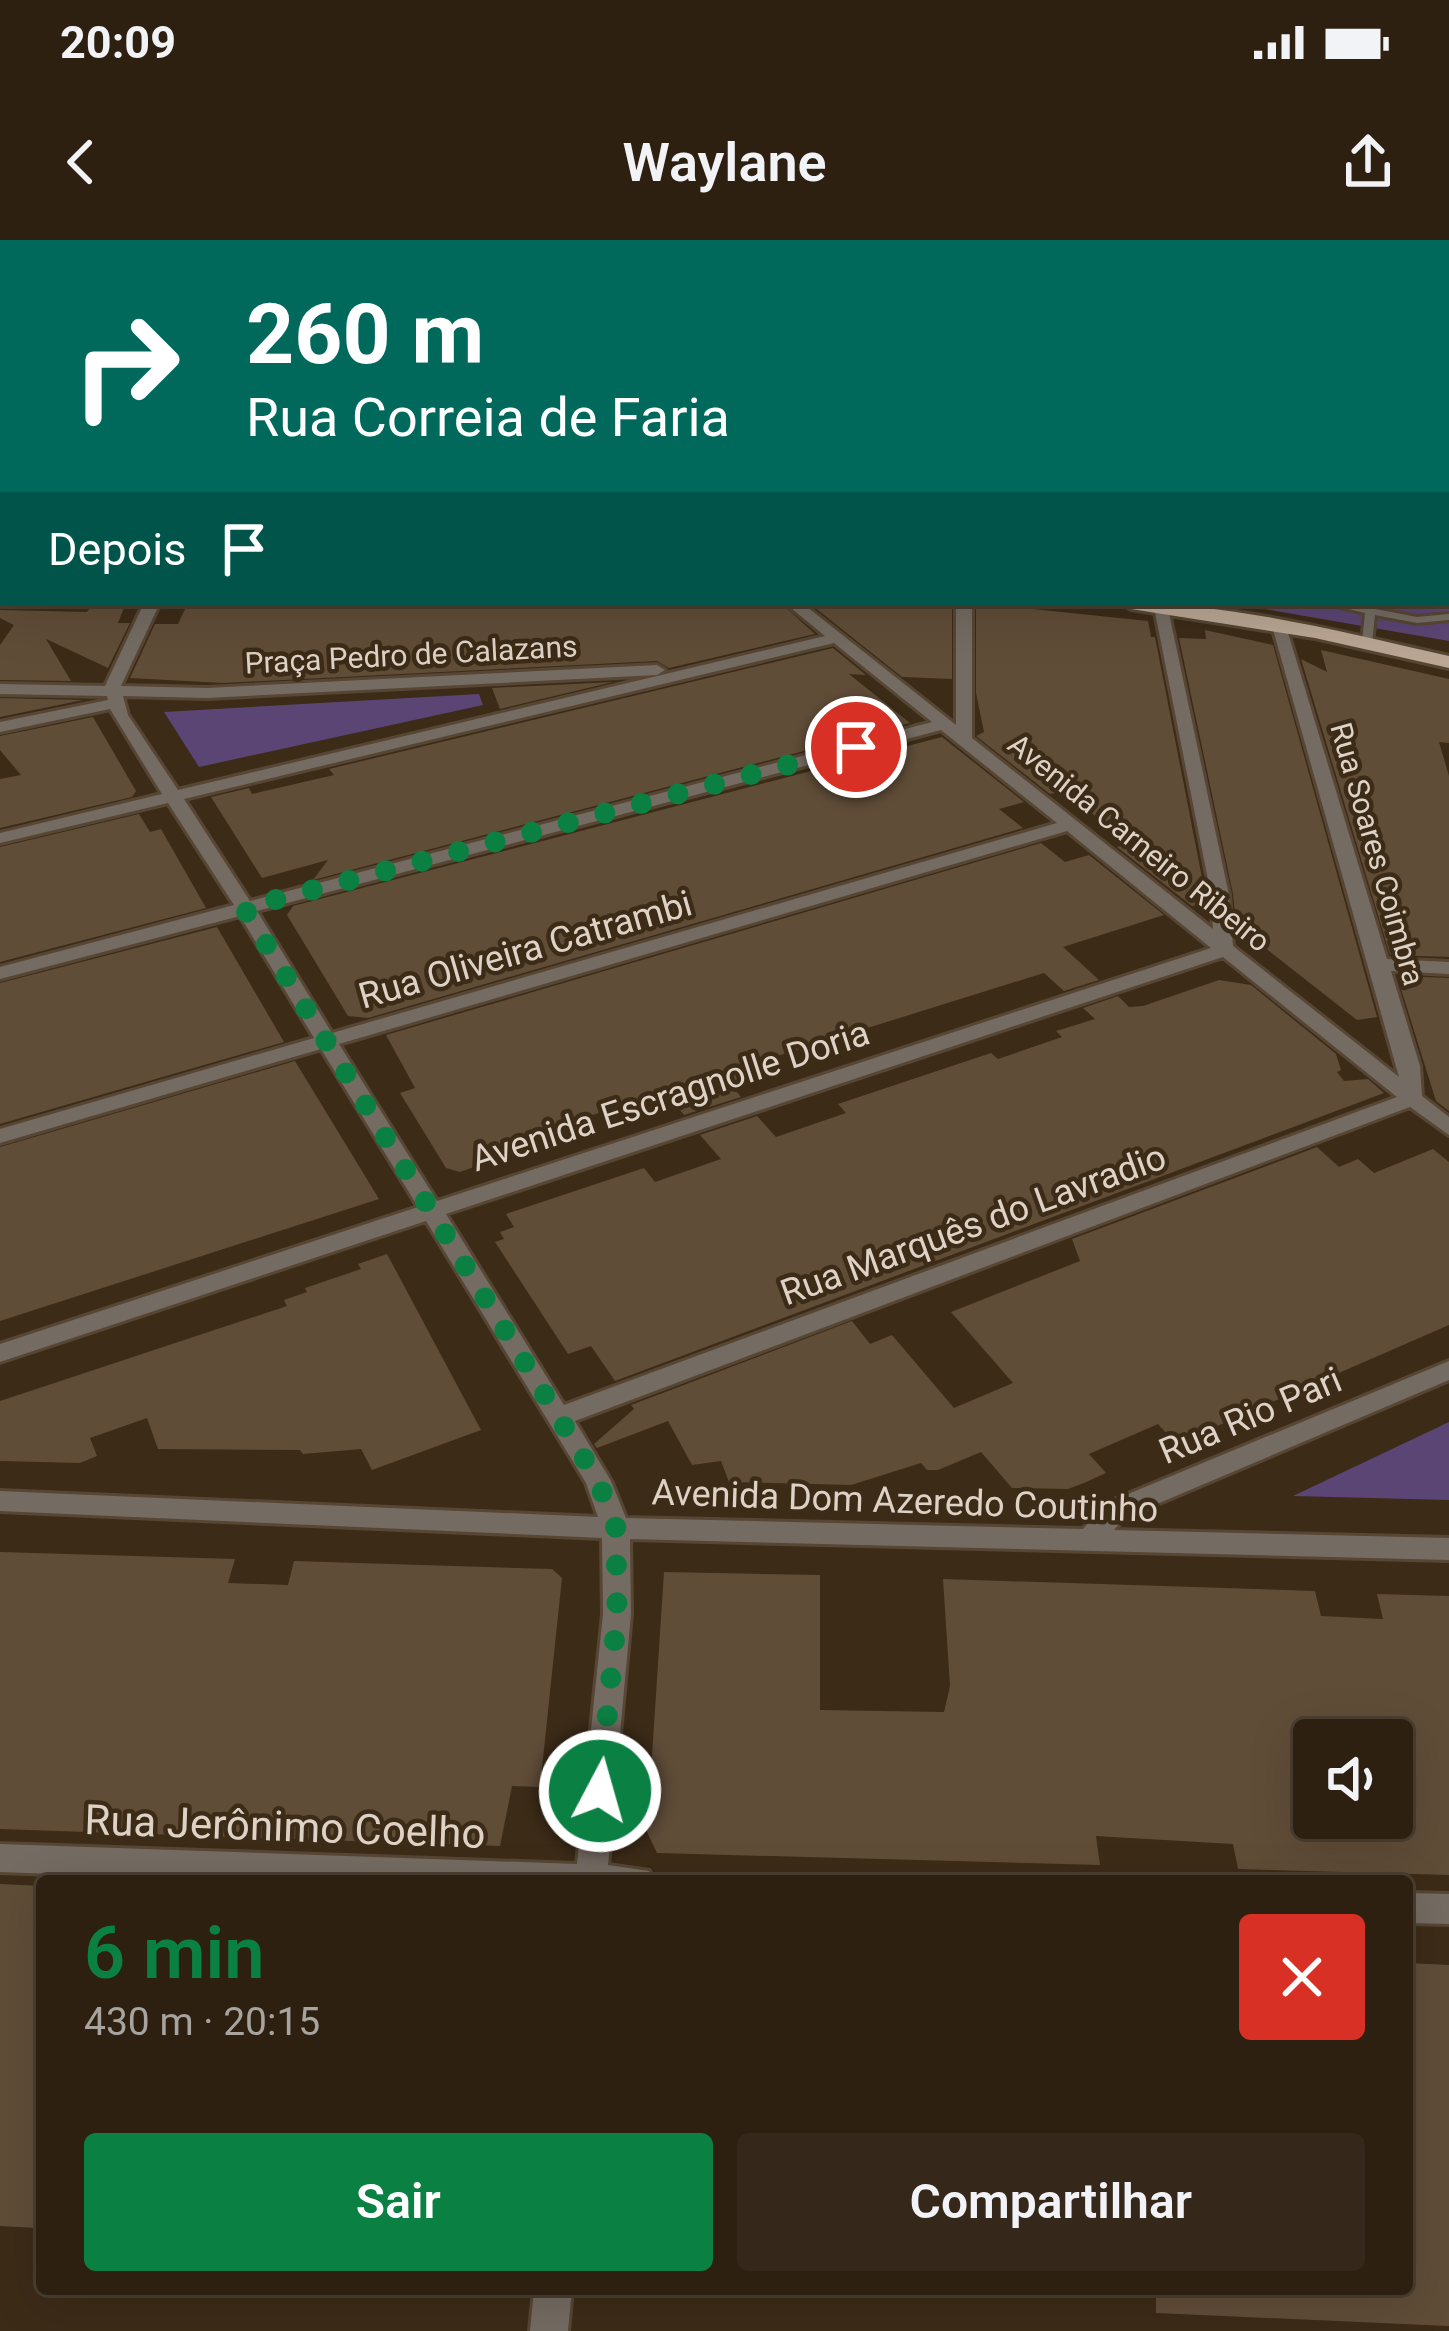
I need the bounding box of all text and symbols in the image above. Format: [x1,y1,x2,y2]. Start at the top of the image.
text: 20:09 [60,16,176,69]
icon: back [48,129,114,195]
icon: share [1335,129,1401,195]
text: Waylane [622,131,827,194]
text: 260 m [246,285,484,384]
icon: right [48,288,204,444]
text: Rua Correia de Faria [246,386,730,449]
icon: arrive [211,516,277,582]
text: Depois [48,523,187,576]
street label: Praça Pedro de Calazans [244,628,578,681]
pin [805,696,907,798]
icon: arrive [823,714,889,780]
street label: Rua Soares Coimbra [1323,718,1432,989]
street label: Avenida Carneiro Ribeiro [1001,726,1277,959]
street label: Rua Oliveira Catrambi [354,882,697,1018]
street label: Avenida Escragnolle Doria [466,1012,875,1180]
street label: Rua Marquês do Lavradio [775,1136,1172,1314]
street label: Rua Rio Pari [1153,1359,1348,1473]
street label: Avenida Dom Azeredo Coutinho [651,1471,1159,1531]
map controls [1293,1719,1413,1839]
button: sound [1293,1719,1413,1839]
position arrow [537,1728,663,1854]
street label: Rua Jerônimo Coelho [84,1795,486,1858]
text: 6 min [84,1911,265,1996]
button: close [1239,1914,1365,2040]
text: 430 m · 20:15 [84,1999,320,2045]
button: Sair [84,2133,713,2271]
button: Compartilhar [737,2133,1365,2271]

